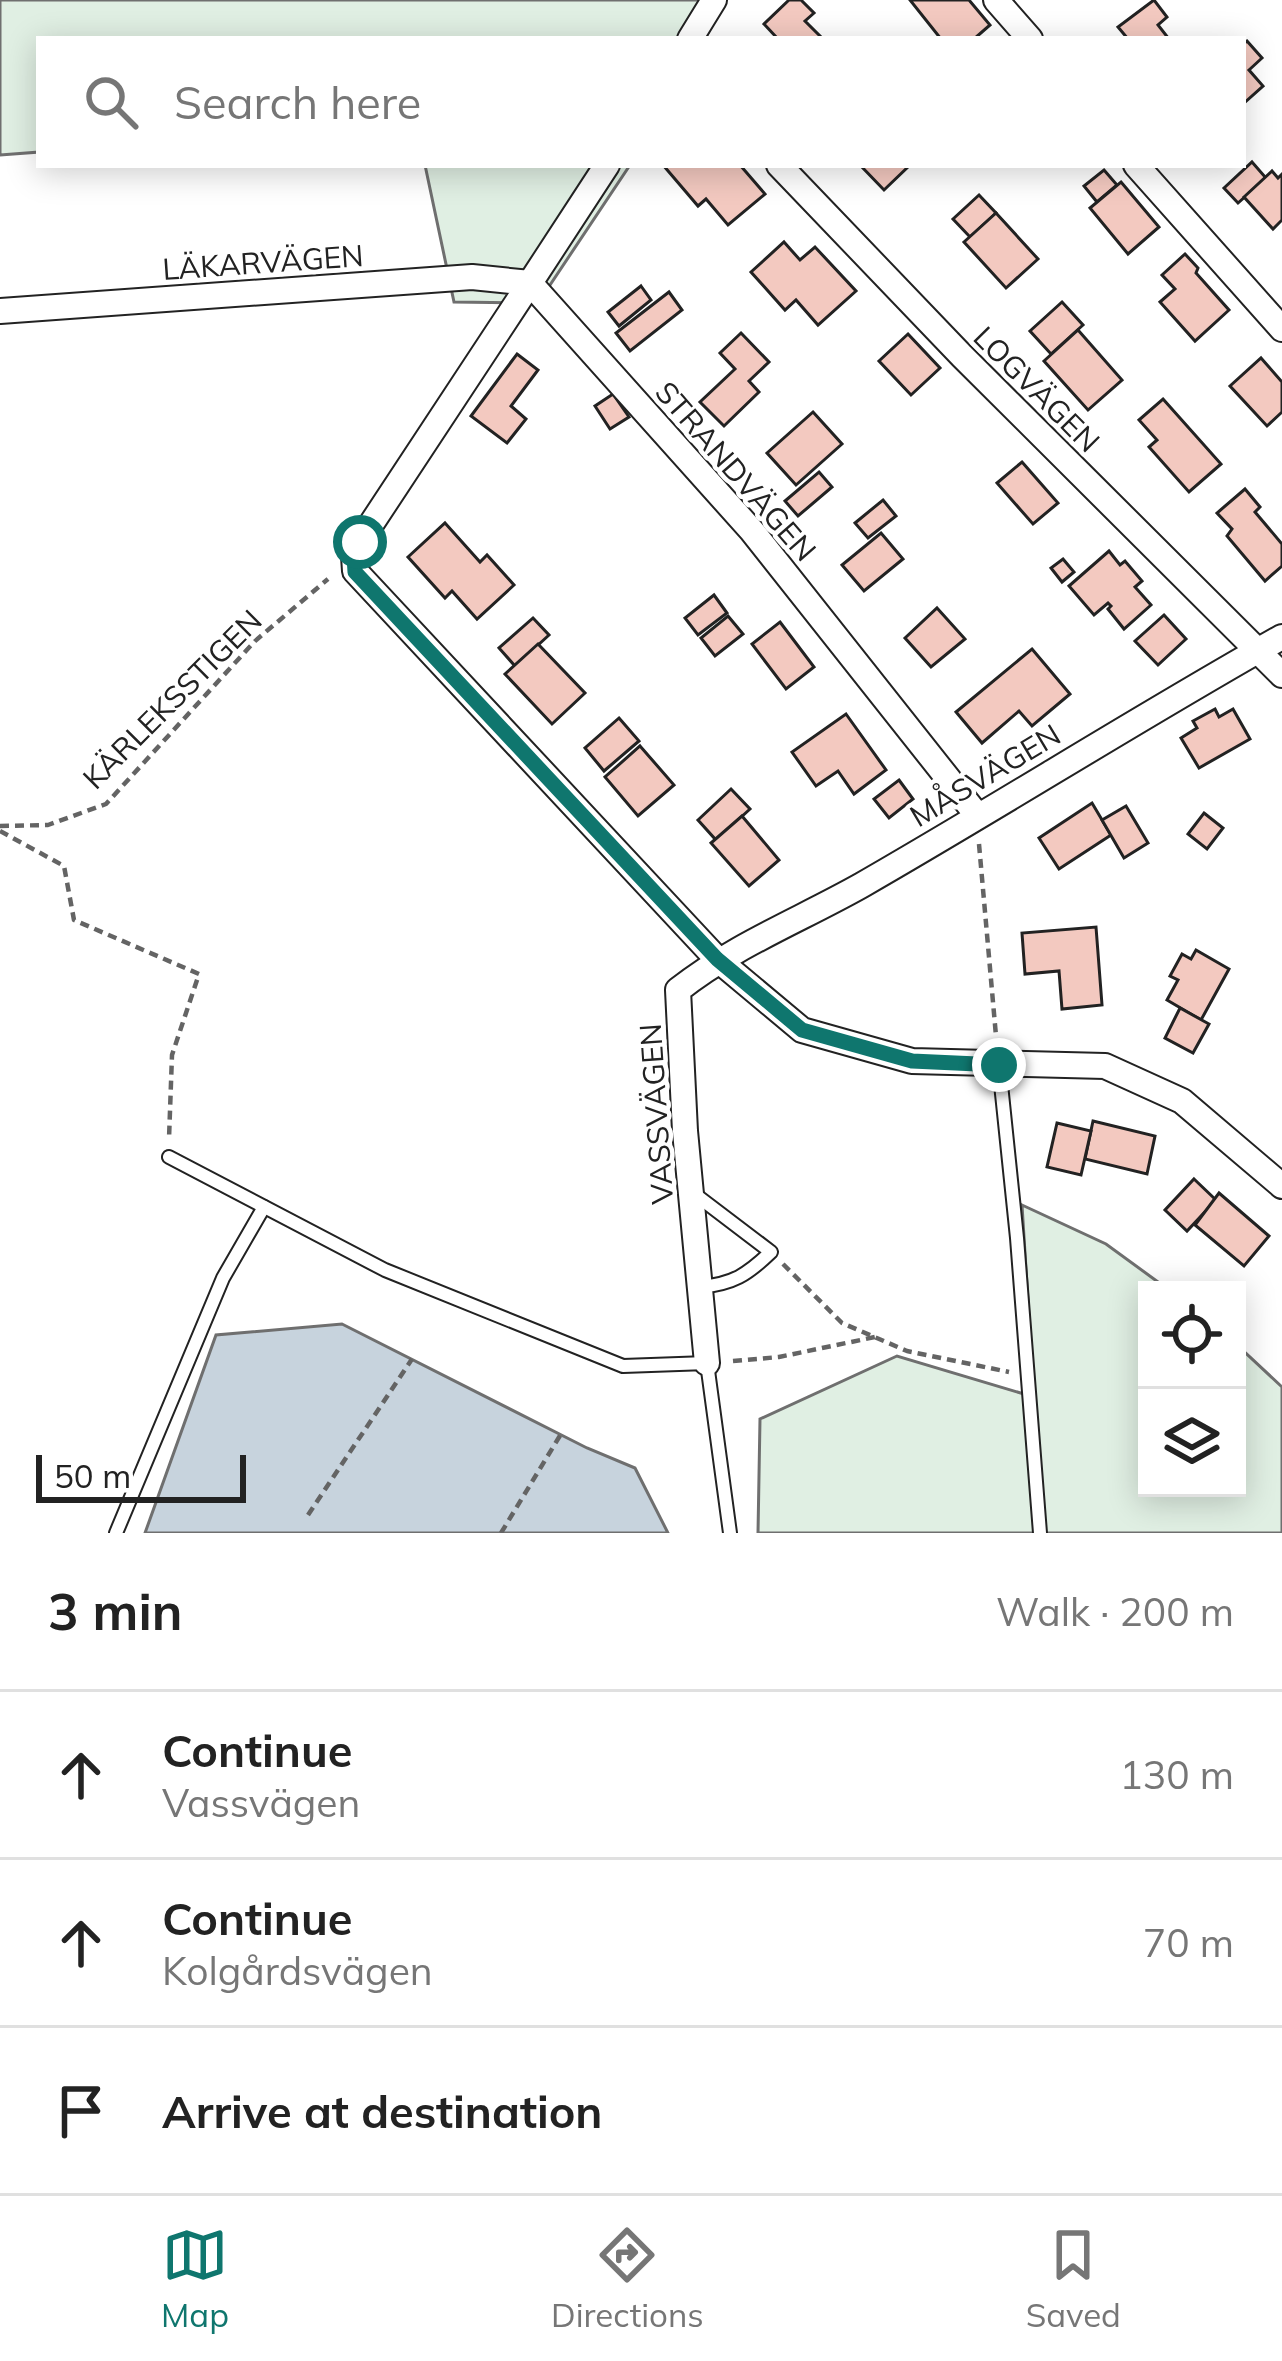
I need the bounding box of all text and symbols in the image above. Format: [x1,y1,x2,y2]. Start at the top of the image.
search box [36,36,1246,168]
icon: search [78,69,144,135]
text: Search here [174,74,421,130]
street label: LÄKARVÄGEN [161,236,365,288]
street label: LOGVÄGEN [966,318,1108,460]
street label: STRANDVÄGEN [647,373,825,569]
route start [333,515,387,569]
street label: KÄRLEKSSTIGEN [74,601,270,797]
street label: MÅSVÄGEN [903,715,1067,835]
street label: VASSVÄGEN [631,1022,681,1206]
route end [972,1038,1026,1092]
map controls [1138,1281,1246,1497]
button: locate [1138,1281,1246,1389]
button: layers [1138,1389,1246,1497]
scale bar [36,1449,246,1502]
text: 50 m [54,1455,131,1496]
text: 3 min [48,1579,183,1643]
text: Walk · 200 m [996,1587,1234,1636]
text: Continue [162,1722,352,1778]
icon: ahead [48,1742,114,1808]
text: 130 m [1119,1750,1234,1799]
text: Vassvägen [162,1778,360,1827]
text: Continue [162,1890,352,1946]
icon: ahead [48,1910,114,1976]
text: 70 m [1143,1918,1234,1967]
text: Kolgårdsvägen [162,1946,433,1995]
icon: arrive [48,2078,114,2144]
text: Arrive at destination [162,2083,602,2139]
tab: Map [161,2222,229,2335]
tab: Directions [551,2222,704,2335]
tab: Saved [1026,2222,1121,2335]

